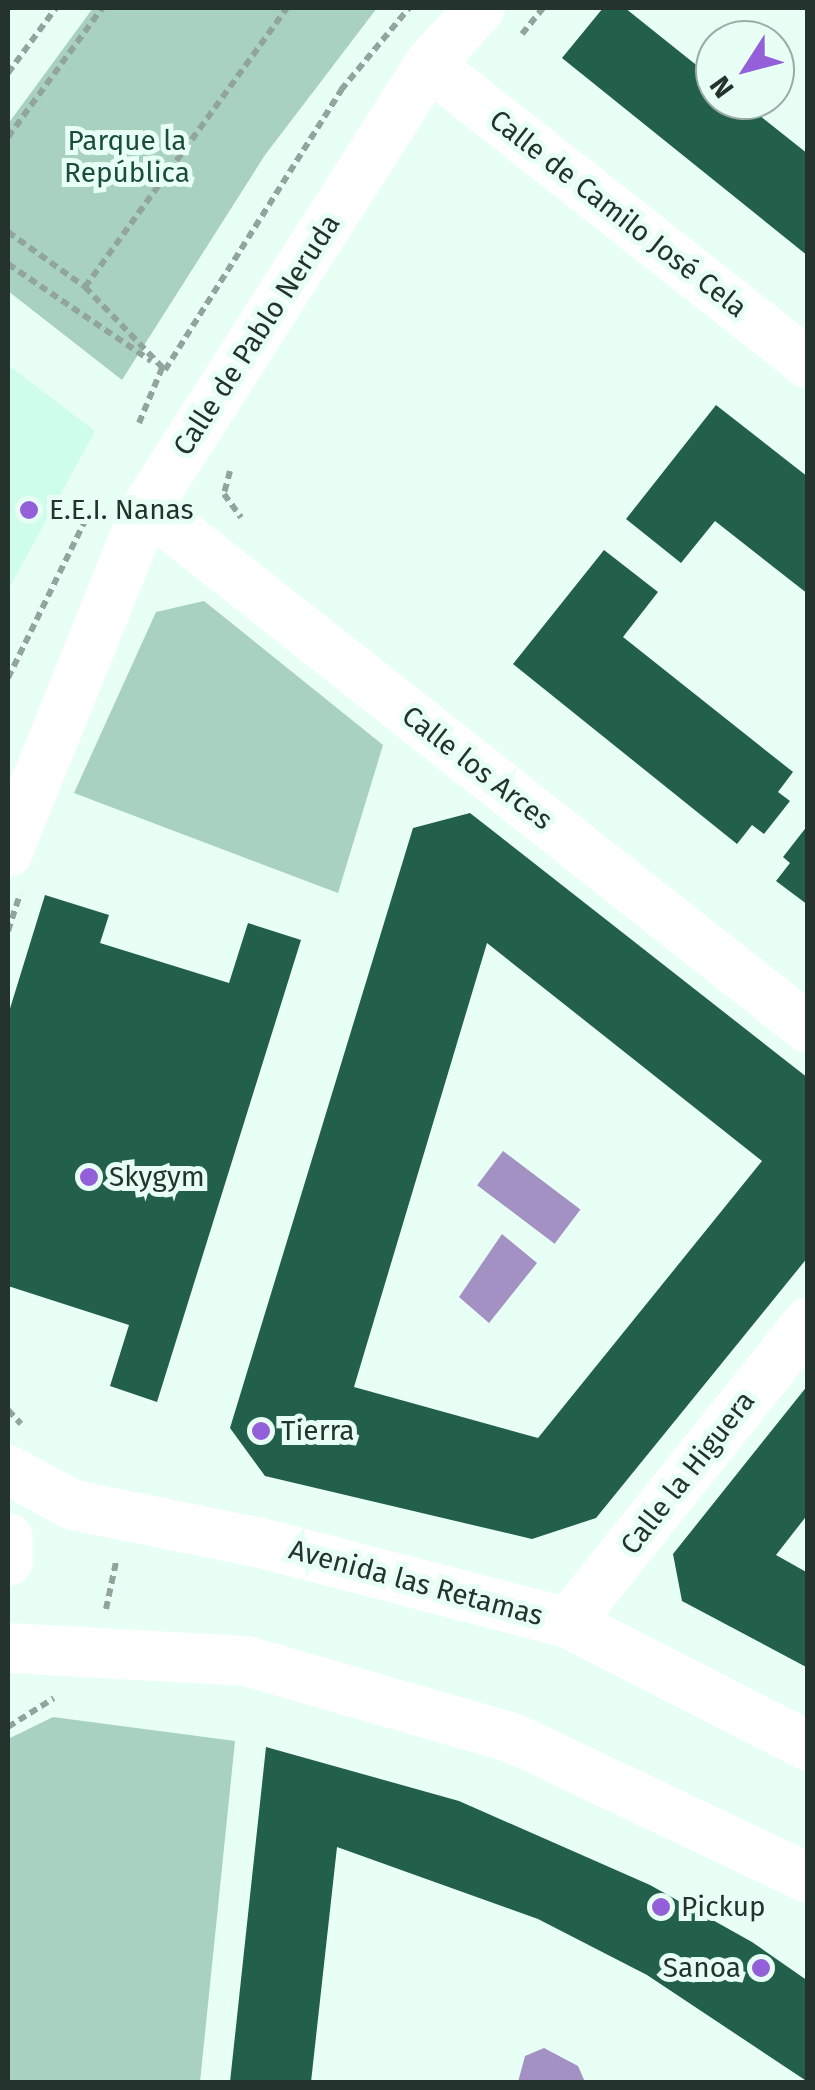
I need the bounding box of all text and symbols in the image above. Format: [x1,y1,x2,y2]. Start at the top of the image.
north arrow [695,20,795,120]
text: N [703,70,741,104]
street label: Calle de Camilo José Cela [483,103,753,325]
park label: Parque la República [64,124,190,190]
street label: Calle de Pablo Neruda [166,208,348,462]
place label: E.E.I. Nanas [49,493,194,527]
marker: E.E.I. Nanas [18,499,40,521]
street label: Calle los Arces [395,699,559,837]
place label: Skygym [109,1160,205,1194]
marker: Skygym [78,1166,100,1188]
street label: Calle la Higuera [614,1385,762,1561]
place label: Tierra [281,1414,354,1448]
marker: Tierra [250,1420,272,1442]
street label: Avenida las Retamas [286,1533,546,1633]
place label: Pickup [681,1890,766,1924]
marker: Pickup [650,1896,672,1918]
place label: Sanoa [663,1951,741,1985]
marker: Sanoa [750,1957,772,1979]

